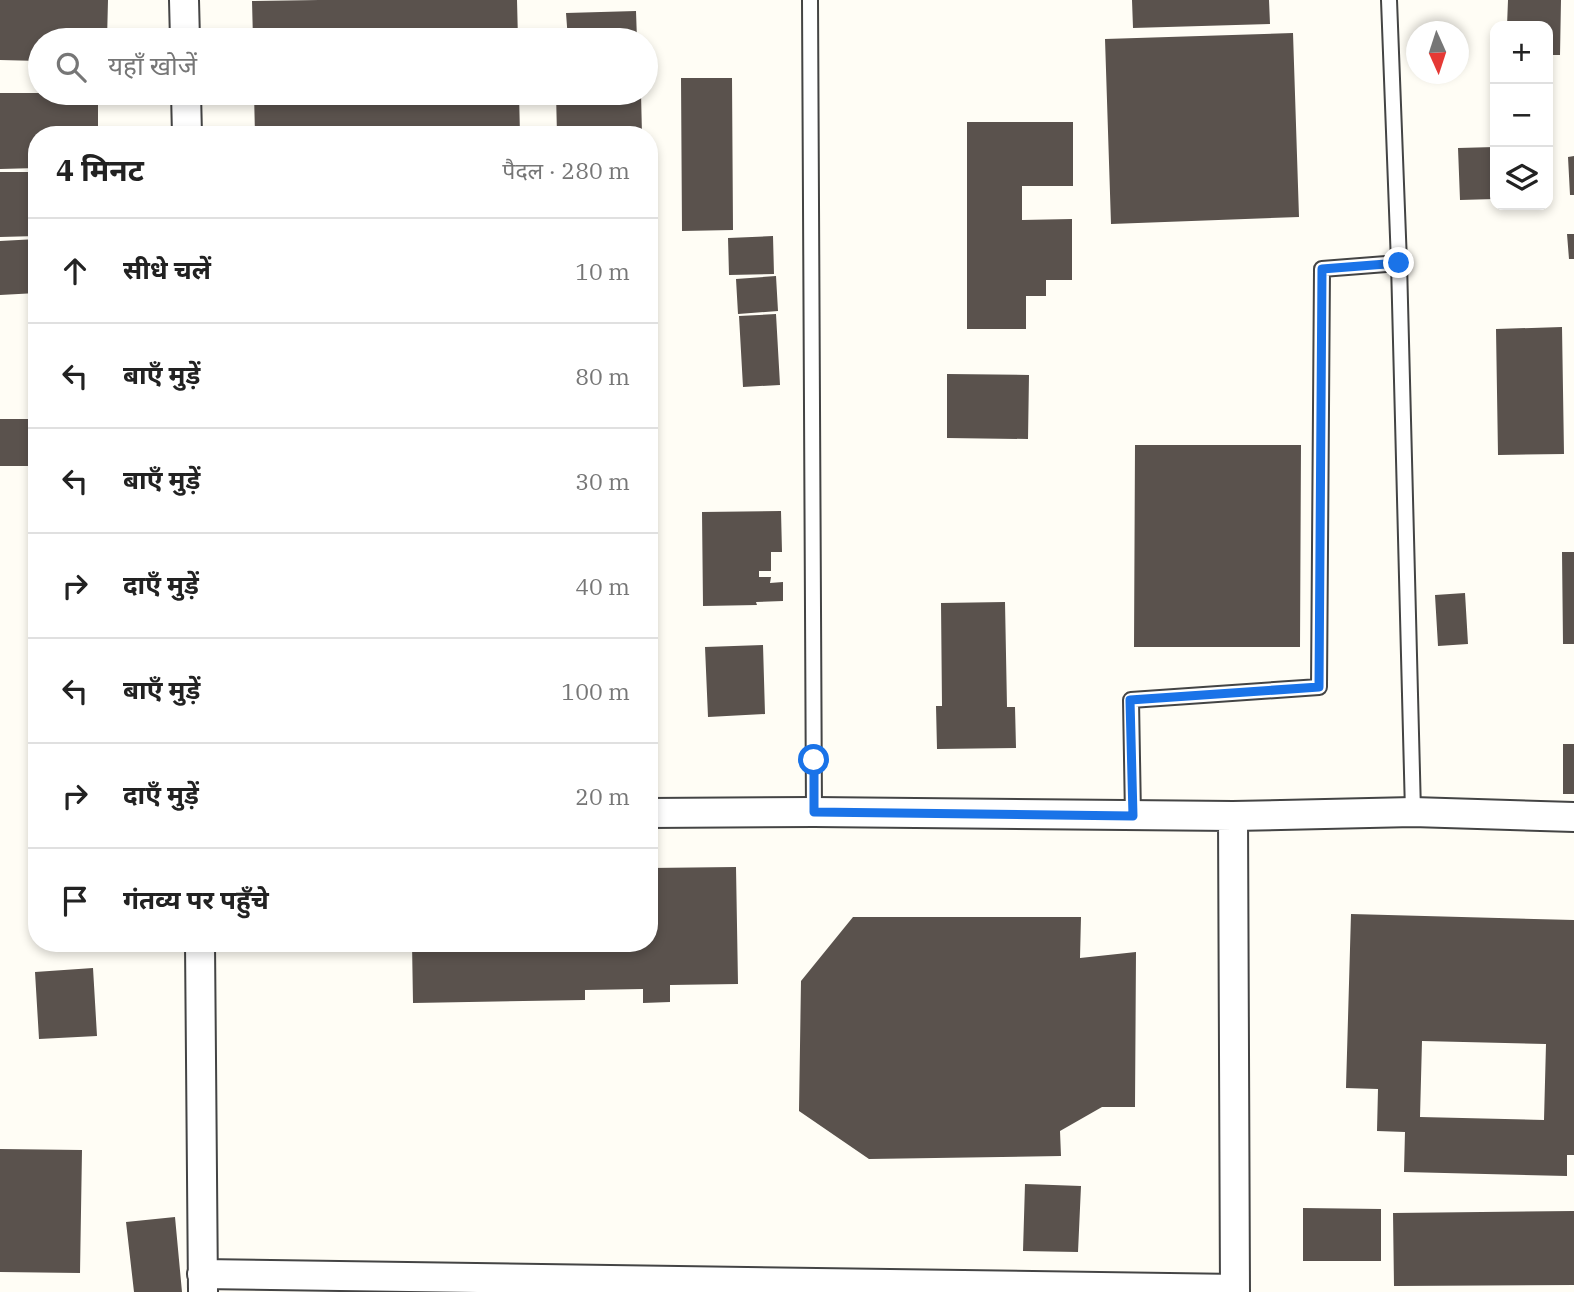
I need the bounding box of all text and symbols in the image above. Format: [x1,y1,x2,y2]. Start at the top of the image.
north arrow [1406,21,1469,84]
map controls [1490,21,1553,210]
button: + [1490,21,1553,84]
search box [28,28,658,105]
icon: search [52,48,90,86]
text: यहाँ खोजें [108,48,197,82]
button: − [1490,84,1553,147]
button: layers [1490,147,1553,210]
text: 4 मिनट [56,150,144,189]
text: पैदल · 280 m [502,155,630,185]
route end [1383,247,1414,278]
icon: ahead [56,252,94,290]
text: सीधे चलें [123,252,211,286]
text: 10 m [575,256,630,286]
icon: left [56,357,94,395]
text: बाएँ मुड़ें [123,357,200,391]
text: 80 m [575,361,630,391]
icon: left [56,462,94,500]
text: बाएँ मुड़ें [123,462,200,496]
text: 30 m [575,466,630,496]
icon: right [56,567,94,605]
text: दाएँ मुड़ें [123,567,199,601]
text: 40 m [575,571,630,601]
icon: left [56,672,94,710]
text: बाएँ मुड़ें [123,672,200,706]
text: 100 m [561,676,630,706]
route start [798,744,829,775]
icon: right [56,777,94,815]
text: दाएँ मुड़ें [123,777,199,811]
text: 20 m [575,781,630,811]
icon: arrive [56,882,94,920]
text: गंतव्य पर पहुँचे [123,882,269,916]

